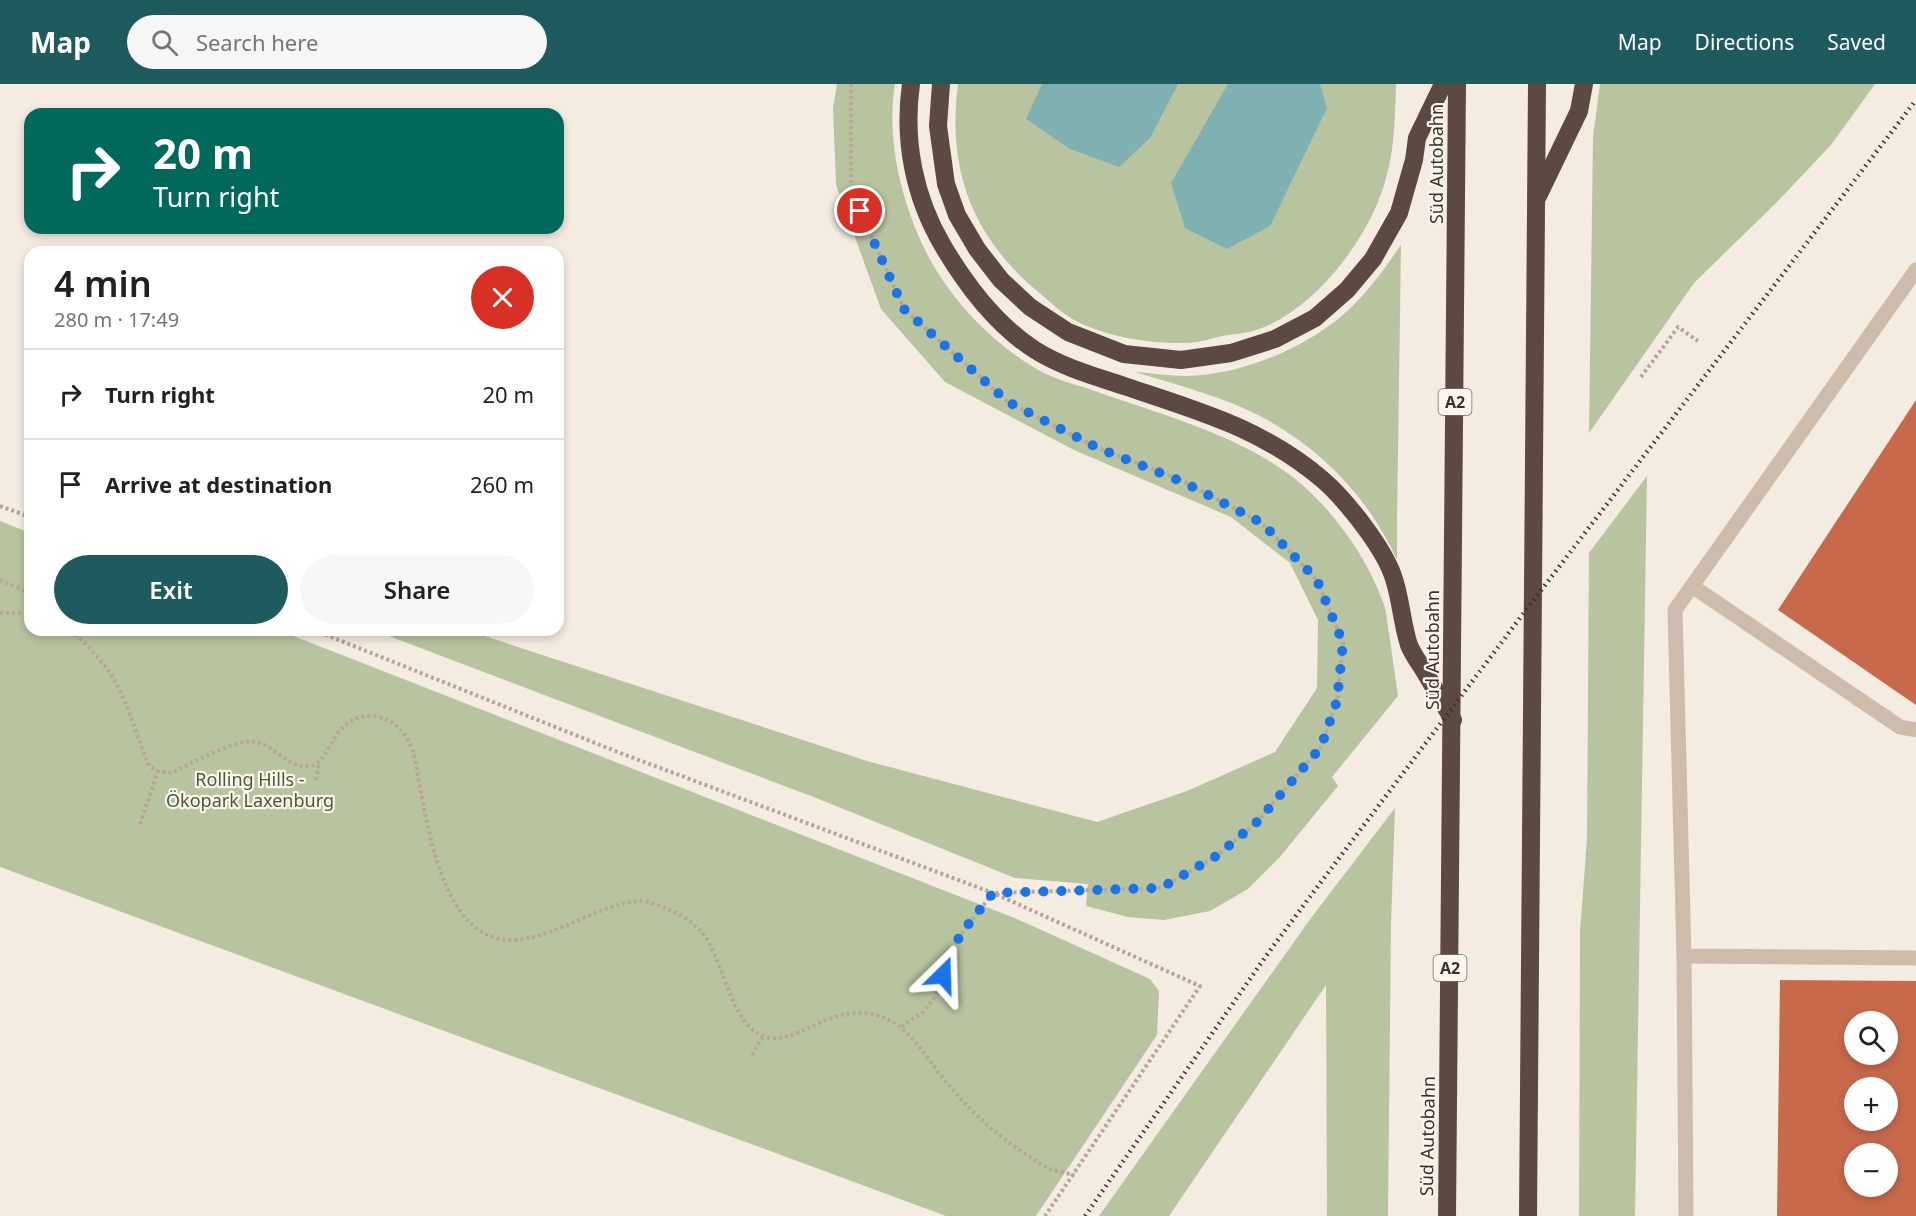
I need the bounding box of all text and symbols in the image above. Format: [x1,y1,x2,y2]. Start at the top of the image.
search box [127,15,547,69]
text: Map [30,23,91,61]
icon: search [148,26,181,59]
text: Search here [196,27,318,57]
text: Map [1618,28,1662,56]
text: Directions [1695,28,1794,56]
text: Saved [1827,28,1886,56]
street label: Süd Autobahn [1424,104,1448,224]
text: 20 m [153,124,253,181]
icon: right [54,132,132,210]
text: Turn right [153,178,279,215]
pin [834,185,885,236]
icon: arrive [843,194,876,227]
text: 4 min [54,259,152,308]
button: close [471,266,534,329]
text: 280 m · 17:49 [54,306,179,333]
icon: right [54,378,87,411]
text: Turn right [105,379,215,409]
text: 20 m [483,379,534,409]
road number: A2 [1438,389,1472,415]
icon: arrive [54,468,87,501]
text: Arrive at destination [105,469,332,499]
text: 260 m [470,469,534,499]
button: Exit [54,555,288,624]
button: Share [300,555,534,624]
street label: Süd Autobahn [1420,590,1444,710]
park label: Rolling Hills - Ökopark Laxenburg [166,767,334,812]
position arrow [911,943,975,1007]
road number: A2 [1434,955,1466,981]
map controls [1844,1011,1898,1197]
button: search [1844,1011,1898,1065]
street label: Süd Autobahn [1414,1076,1440,1196]
button: + [1844,1077,1898,1131]
button: − [1844,1143,1898,1197]

